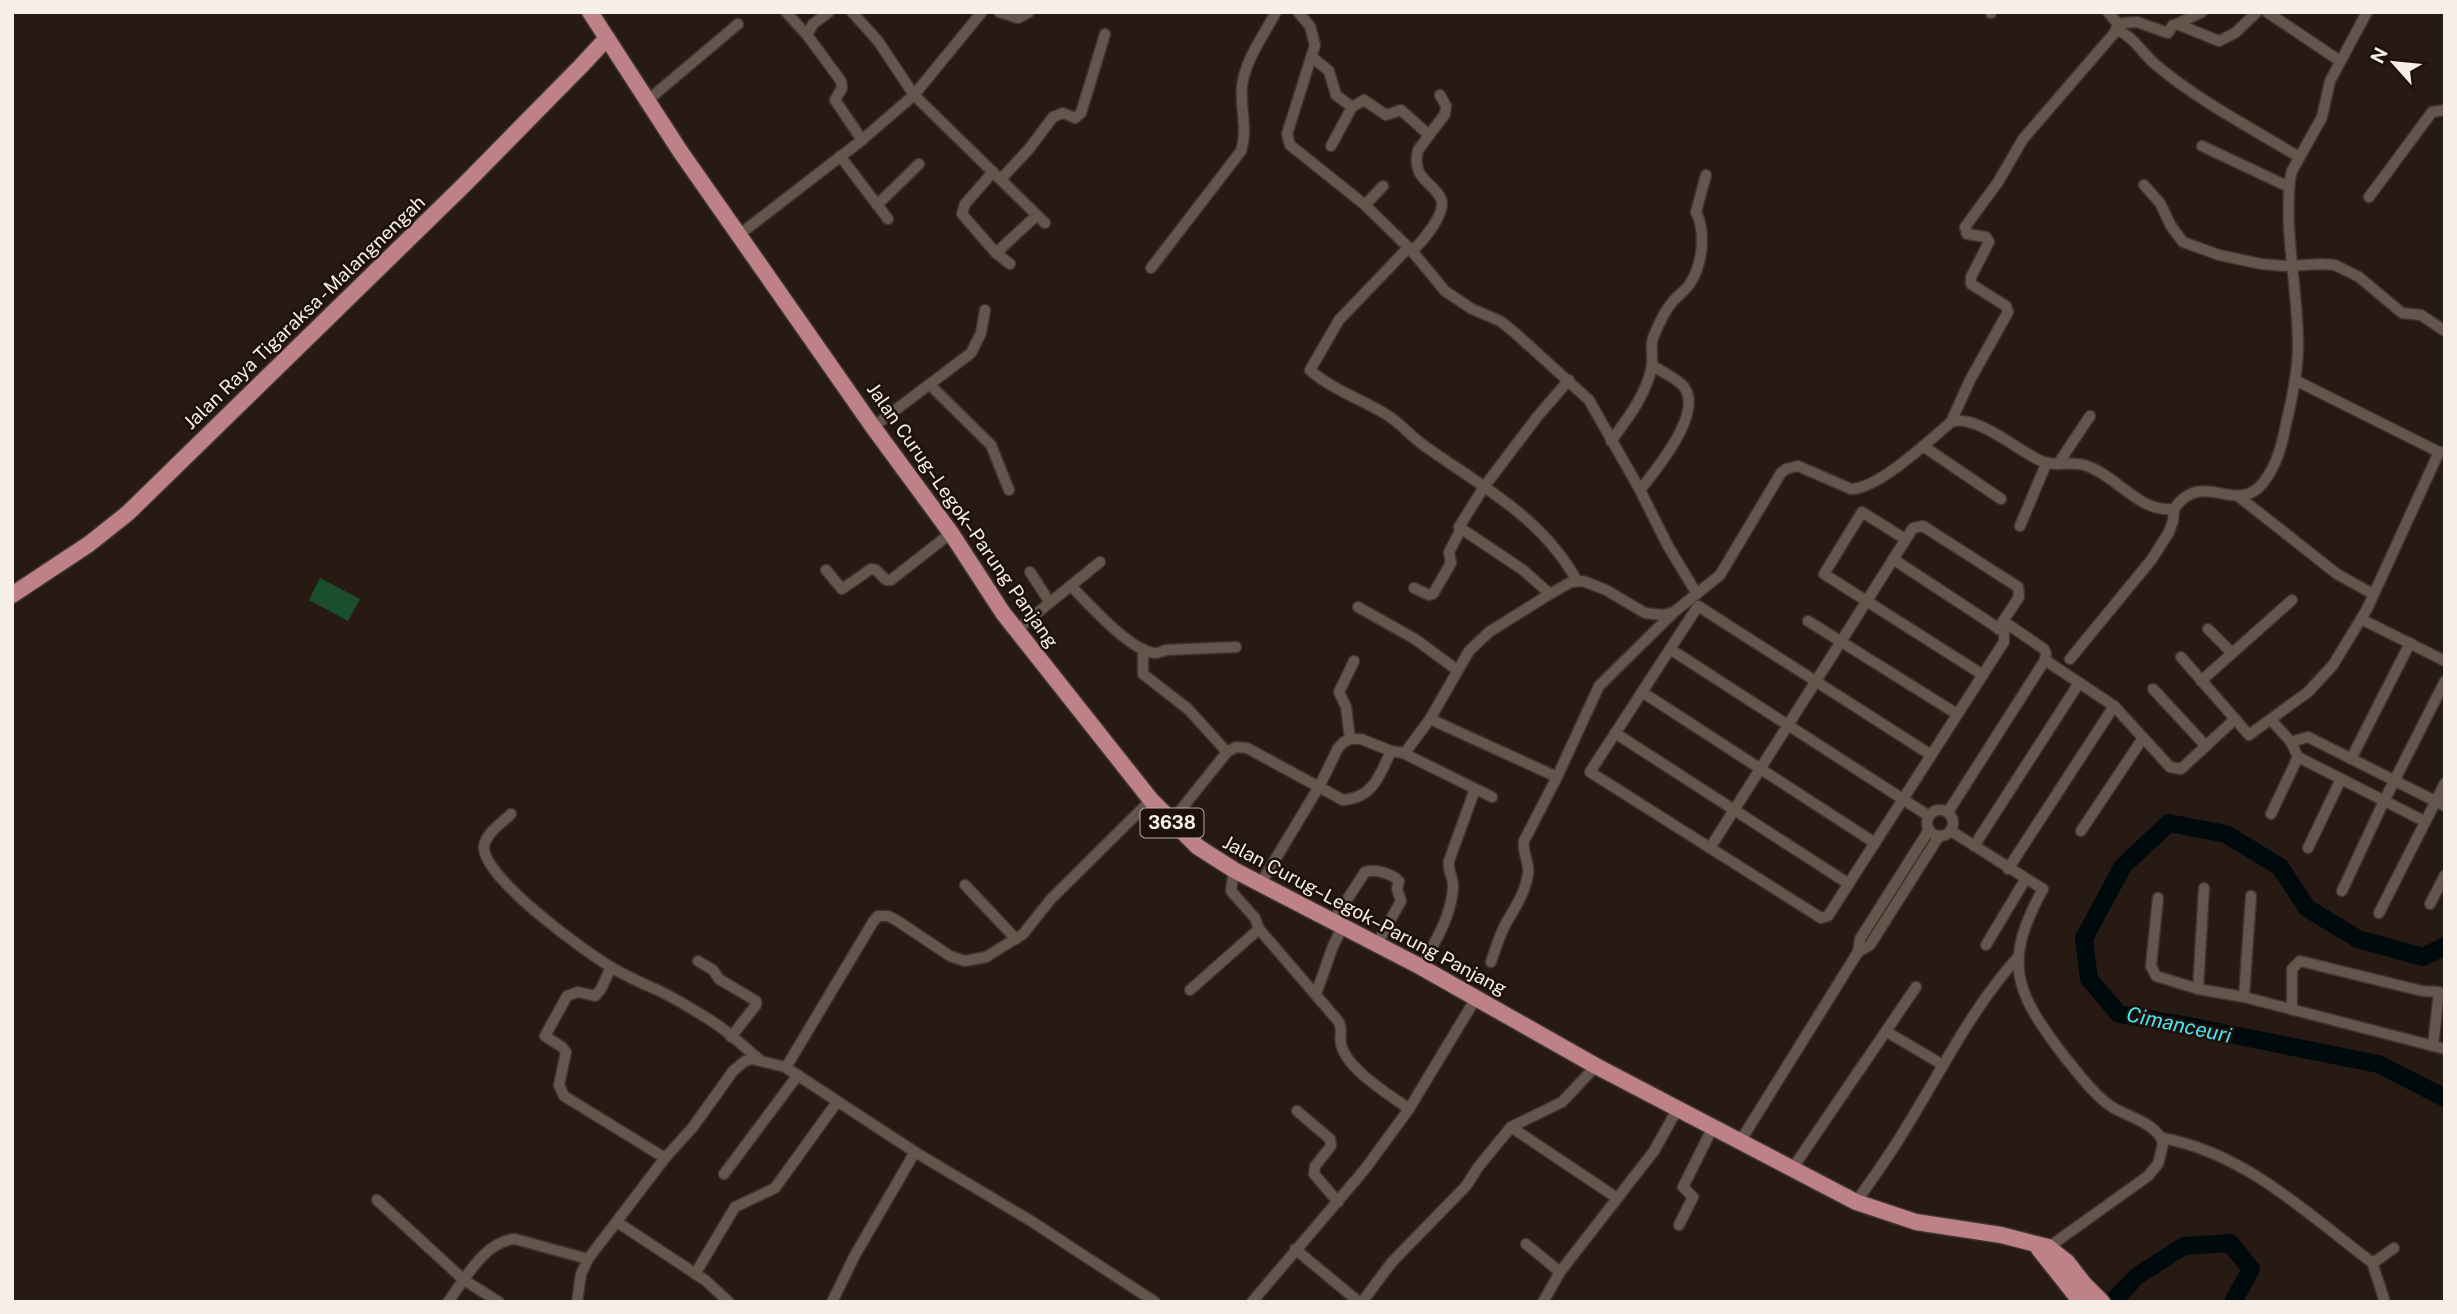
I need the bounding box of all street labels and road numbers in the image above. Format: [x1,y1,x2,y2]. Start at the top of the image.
street label: Jalan Raya Tigaraksa - Malangnengah [179,191,429,433]
street label: Jalan Curug–Legok–Parung Panjang [863,378,1063,652]
road number: 3638 [1140,808,1204,838]
street label: Jalan Curug–Legok–Parung Panjang [1219,831,1511,999]

